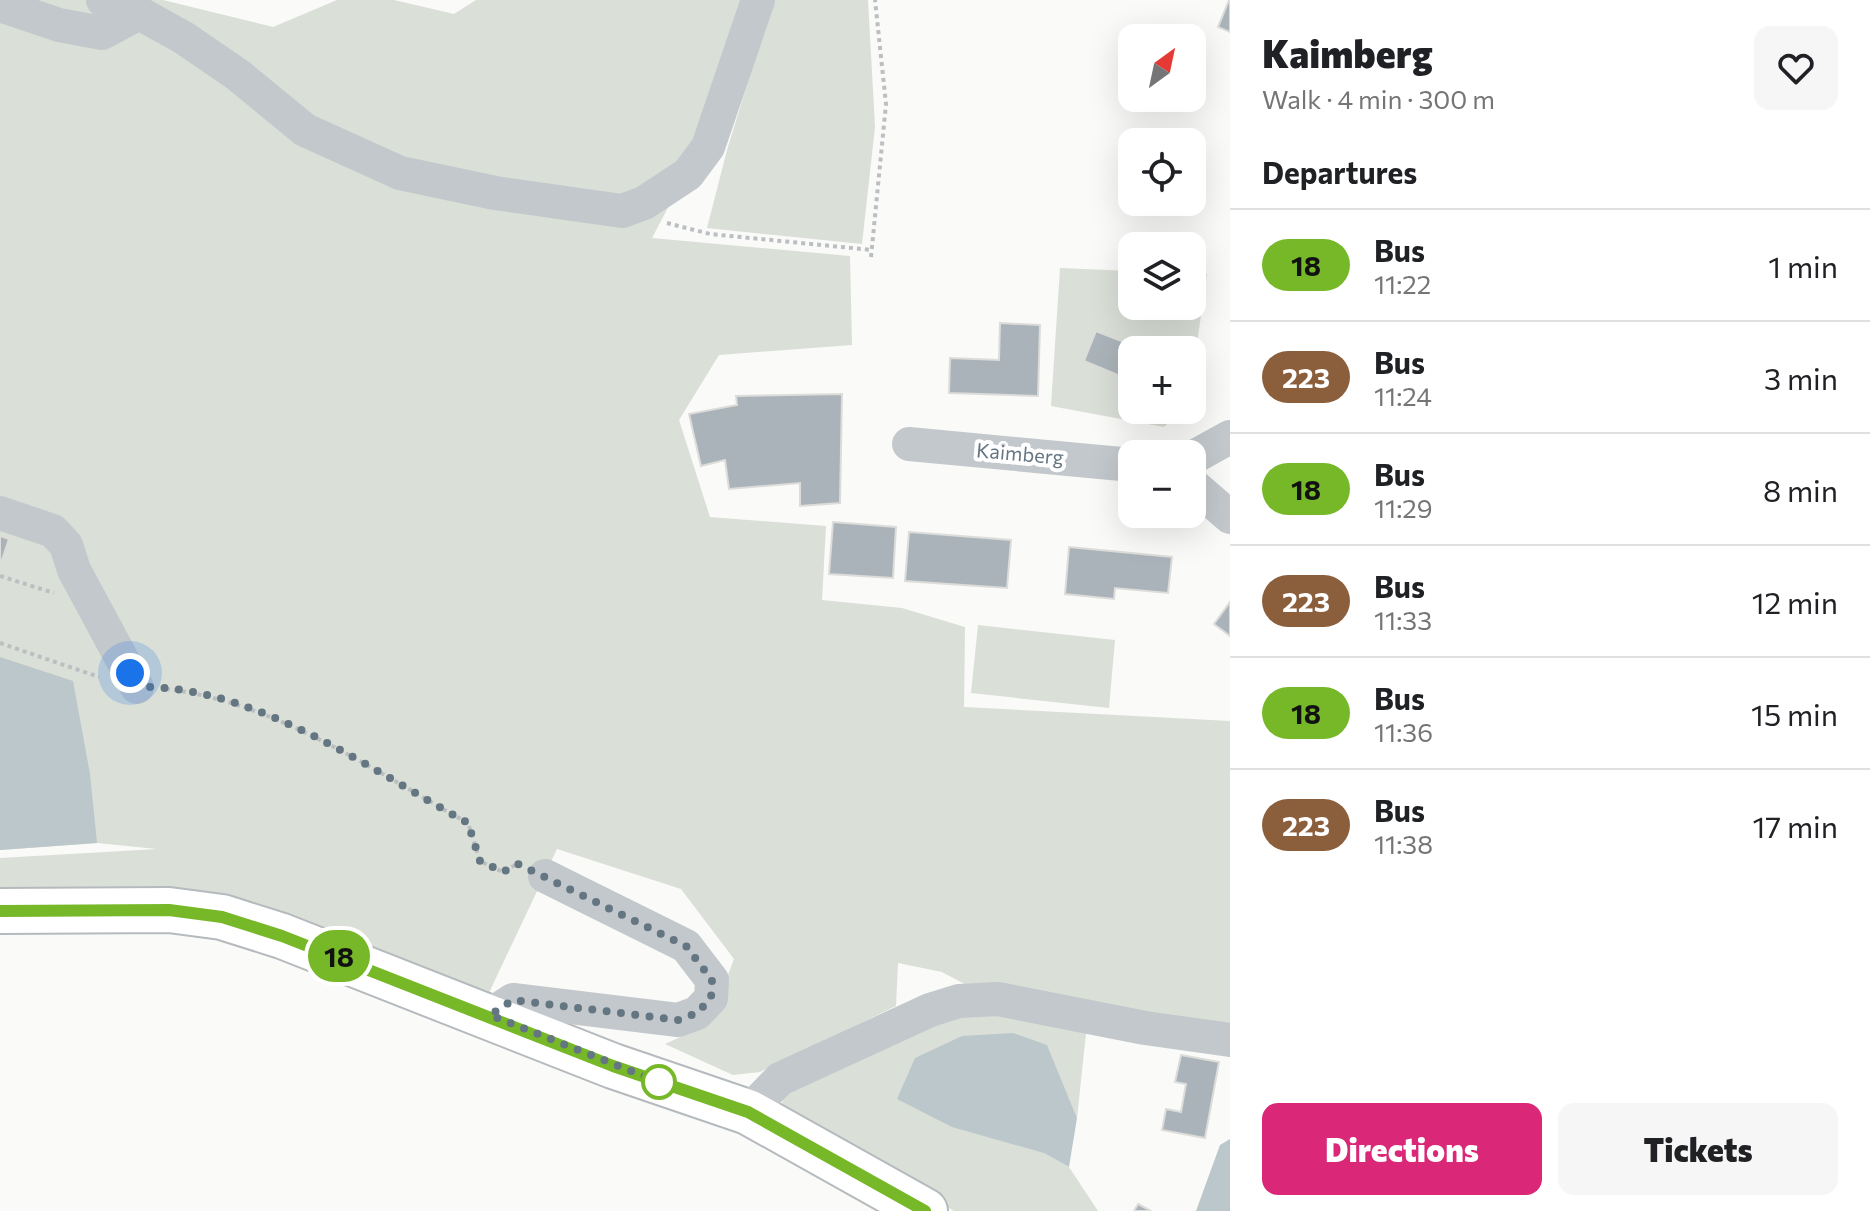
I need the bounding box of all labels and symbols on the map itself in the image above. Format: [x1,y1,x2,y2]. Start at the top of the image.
north arrow [1118,24,1206,112]
street label: Kaimberg [975,437,1065,469]
your location [110,653,150,693]
line badge: 18 [303,930,375,982]
unlabelled marker [642,1065,676,1099]

